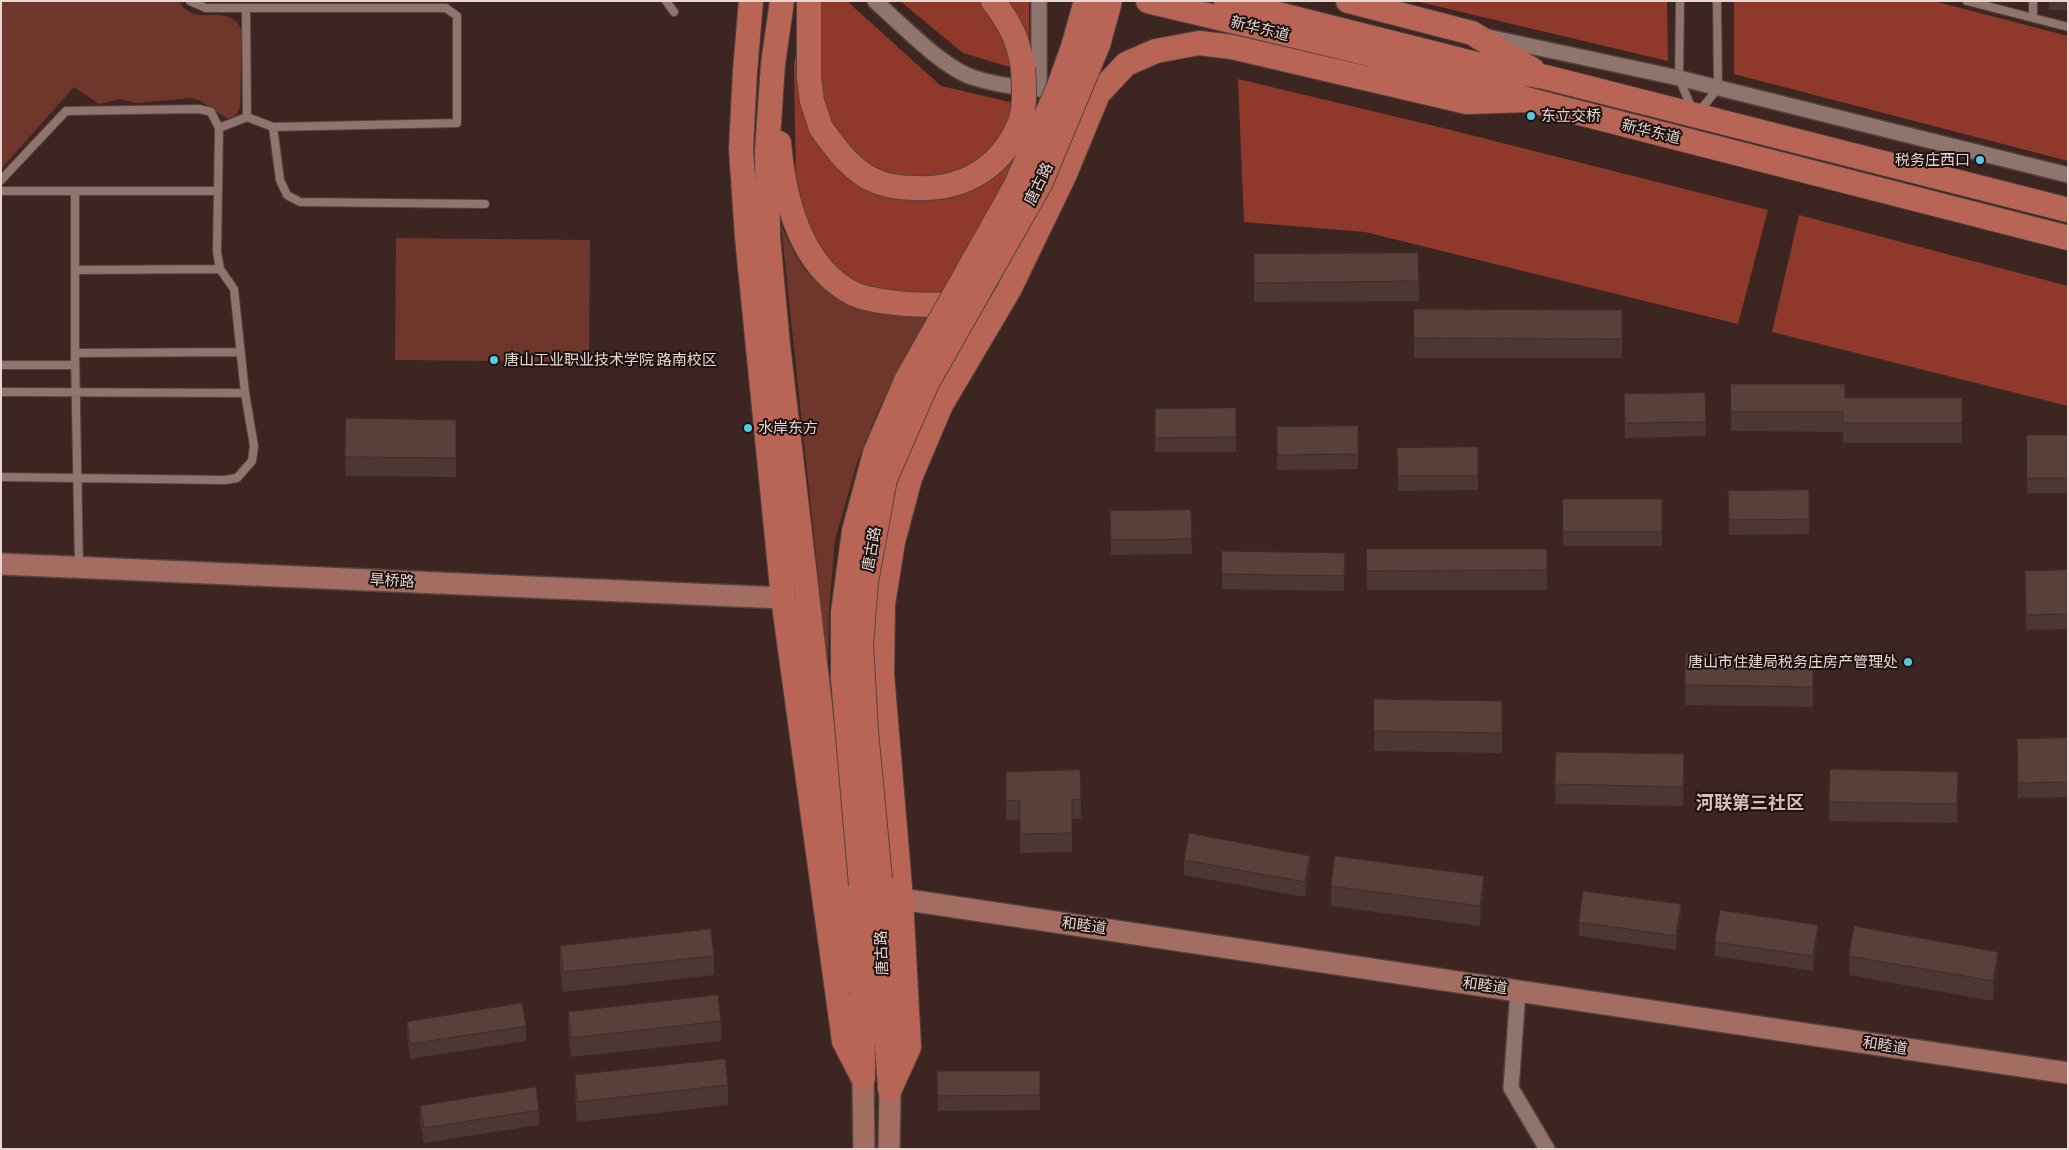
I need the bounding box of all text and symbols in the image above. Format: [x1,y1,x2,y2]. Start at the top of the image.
street label: 新华东道 [1229,13,1291,45]
place label: 东立交桥 [1541,107,1601,125]
marker: 东立交桥 [1525,110,1537,122]
street label: 新华东道 [1620,116,1682,148]
place label: 税务庄西口 [1895,151,1970,169]
marker: 税务庄西口 [1974,154,1986,166]
street label: 唐古路 [1021,160,1057,208]
place label: 唐山工业职业技术学院 路南校区 [504,351,717,369]
marker: 唐山工业职业技术学院 路南校区 [488,354,500,366]
place label: 水岸东方 [758,419,818,437]
marker: 水岸东方 [742,422,754,434]
street label: 唐古路 [859,525,885,573]
street label: 旱桥路 [369,571,415,591]
place label: 唐山市住建局税务庄房产管理处 [1688,653,1898,671]
marker: 唐山市住建局税务庄房产管理处 [1902,656,1914,668]
district label: 河联第三社区 [1696,792,1804,814]
street label: 和睦道 [1060,914,1108,938]
street label: 唐古路 [872,930,892,976]
street label: 和睦道 [1461,974,1509,998]
street label: 和睦道 [1861,1034,1909,1058]

